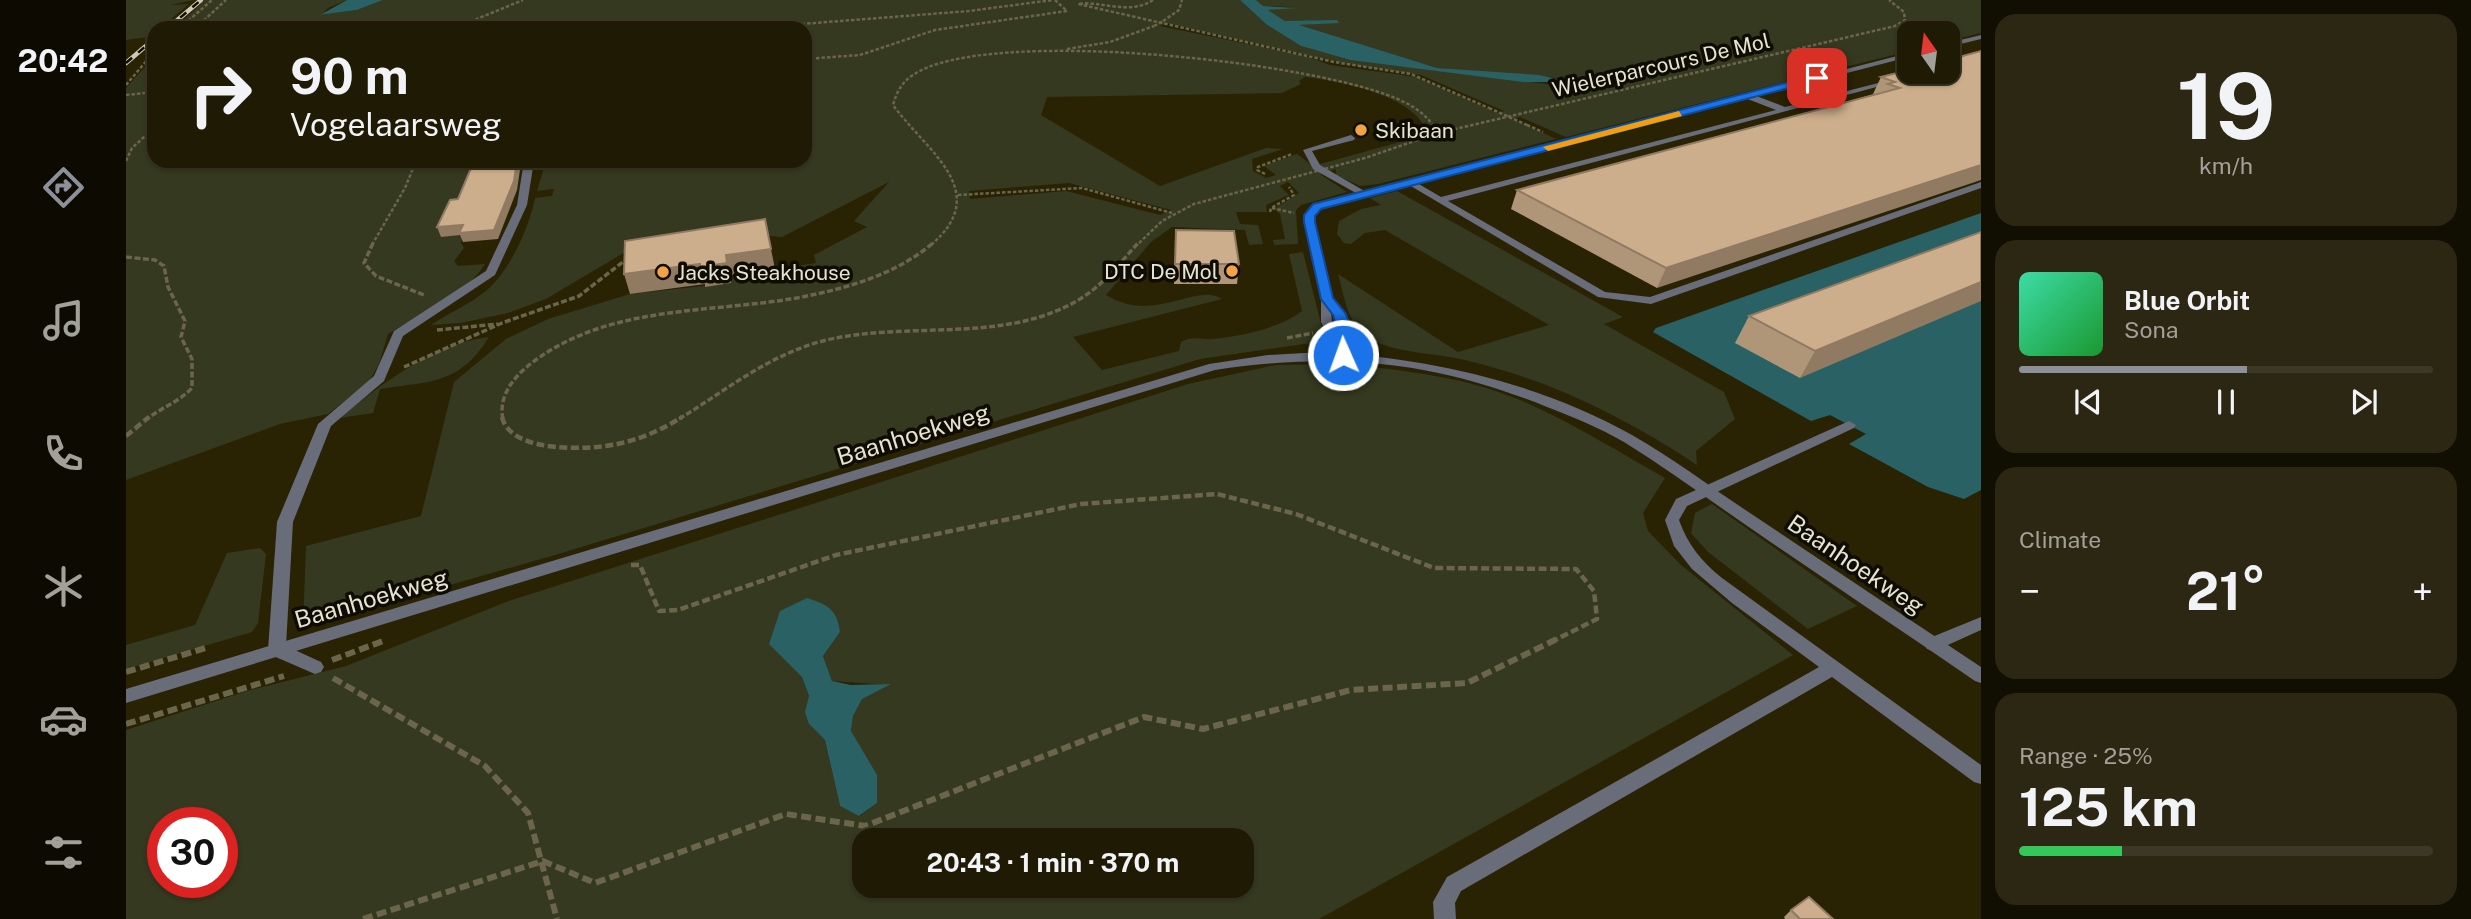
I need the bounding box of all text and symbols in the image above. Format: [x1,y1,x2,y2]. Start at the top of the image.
north arrow [1897,21,1960,84]
map controls [1897,21,1960,84]
street label: Wielerparcours De Mol [1550,28,1772,102]
text: 20:42 [18,42,108,79]
text: 90 m [290,47,409,105]
pin [1787,48,1847,108]
icon: right [175,49,266,140]
text: 19 [2177,53,2275,159]
icon: arrive [1798,59,1836,97]
text: Vogelaarsweg [290,106,502,143]
place label: Skibaan [1375,118,1454,143]
marker: Skibaan [1353,122,1369,138]
text: km/h [2199,152,2253,179]
icon: directions [39,163,88,212]
place label: DTC De Mol [1104,259,1218,284]
place label: Jacks Steakhouse [677,260,851,285]
marker: DTC De Mol [1224,263,1240,279]
marker: Jacks Steakhouse [655,264,671,280]
text: Blue Orbit [2124,285,2250,316]
icon: music [39,296,88,345]
text: Sona [2124,316,2178,343]
position arrow [1306,318,1380,392]
icon: previous [2069,383,2107,421]
icon: pause [2207,383,2245,421]
icon: next [2345,383,2383,421]
street label: Baanhoekweg [833,397,993,471]
icon: phone [39,429,88,478]
street label: Baanhoekweg [1783,508,1929,620]
text: Climate [2019,526,2101,553]
text: 21° [2186,561,2266,622]
icon: climate [39,562,88,611]
street label: Baanhoekweg [291,563,451,633]
text: − [2019,569,2040,614]
text: + [2412,569,2433,614]
icon: car [39,695,88,744]
text: Range · 25% [2019,742,2153,769]
text: 125 km [2019,777,2198,838]
speed limit sign: 30 [147,807,238,898]
icon: filters [39,828,88,877]
text: 20:43 · 1 min · 370 m [927,847,1179,878]

